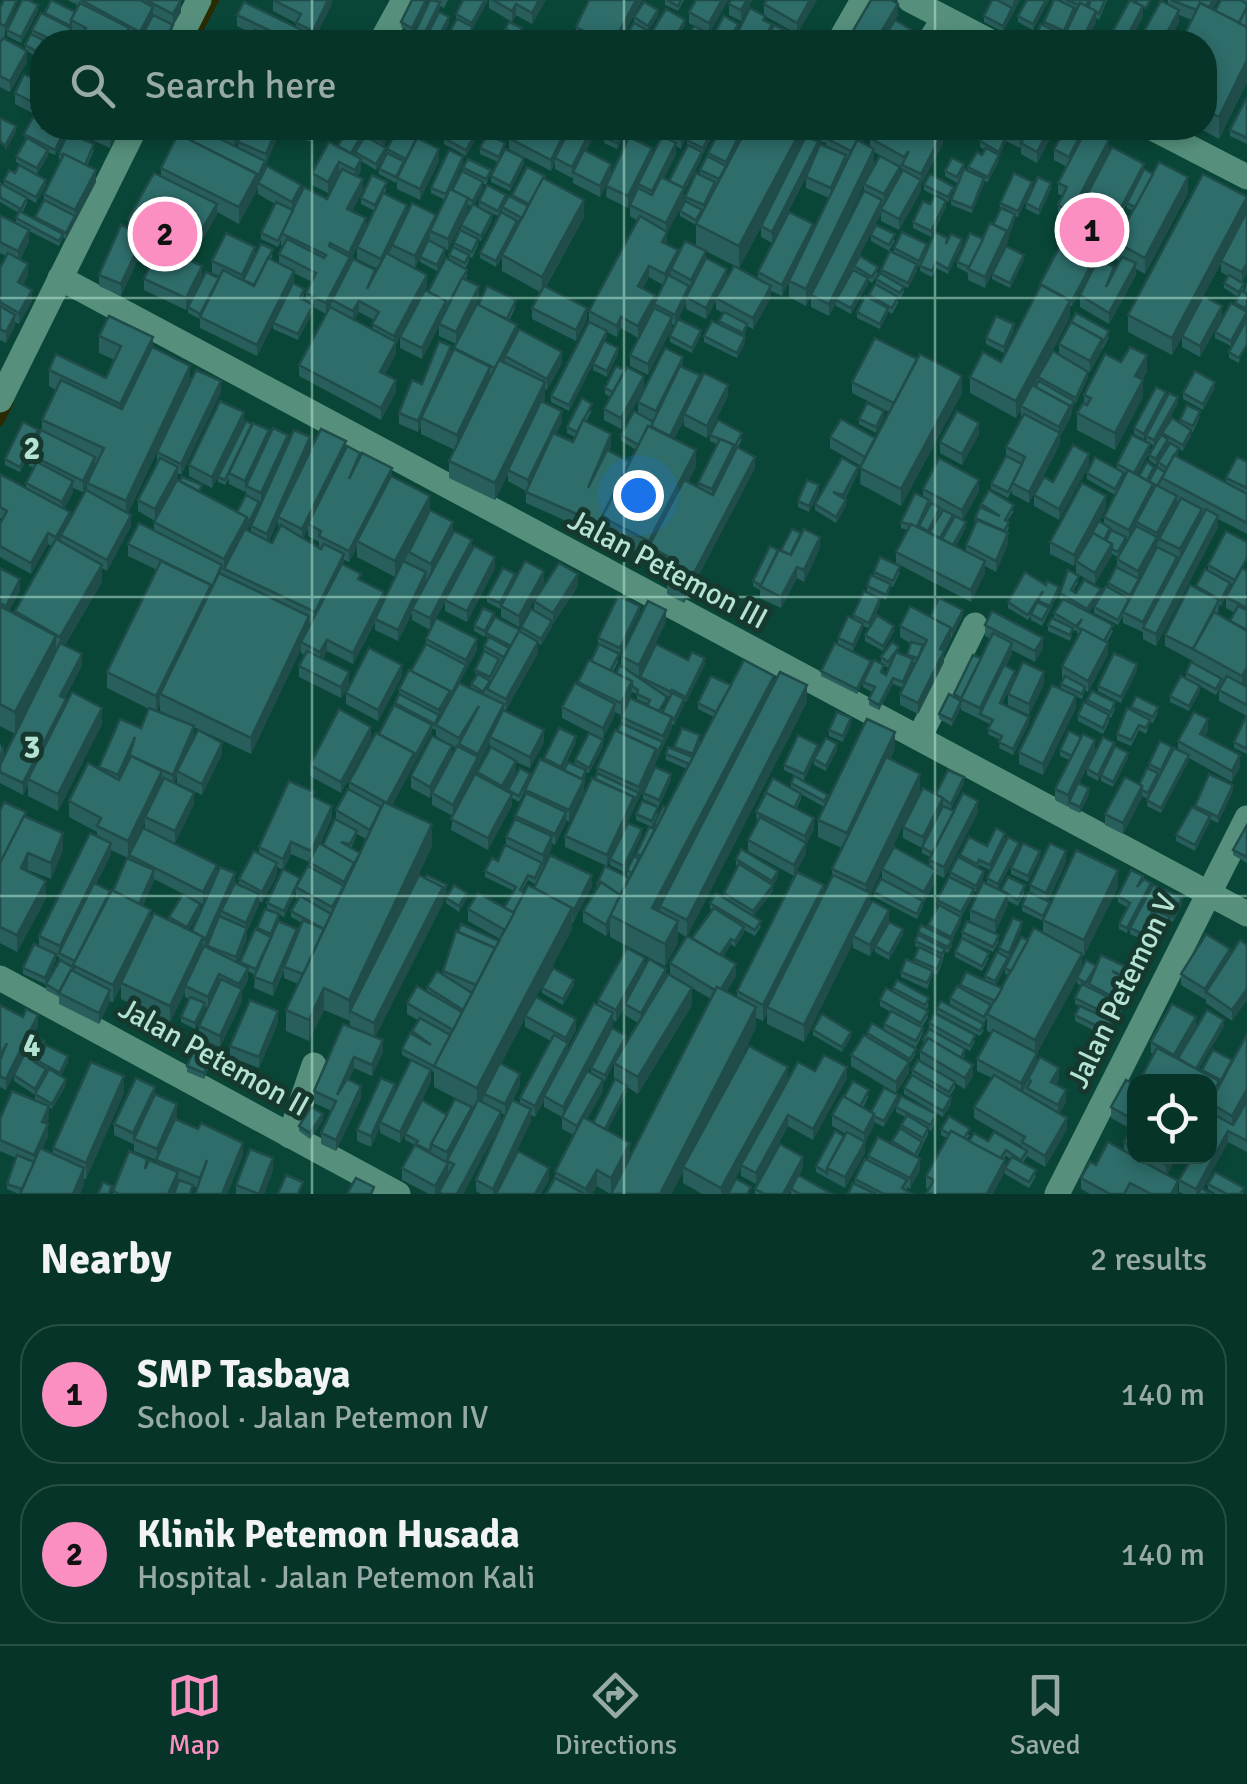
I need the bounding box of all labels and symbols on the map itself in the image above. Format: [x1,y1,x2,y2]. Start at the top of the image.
pin: 1 [1060,192,1124,268]
pin: 2 [132,196,198,272]
text: 2 [23,429,41,468]
your location [613,470,664,521]
street label: Jalan Petemon III [562,501,774,637]
text: 3 [23,728,41,767]
street label: Jalan Petemon V [1060,888,1185,1094]
street label: Jalan Petemon II [112,990,315,1125]
text: 4 [23,1026,41,1065]

